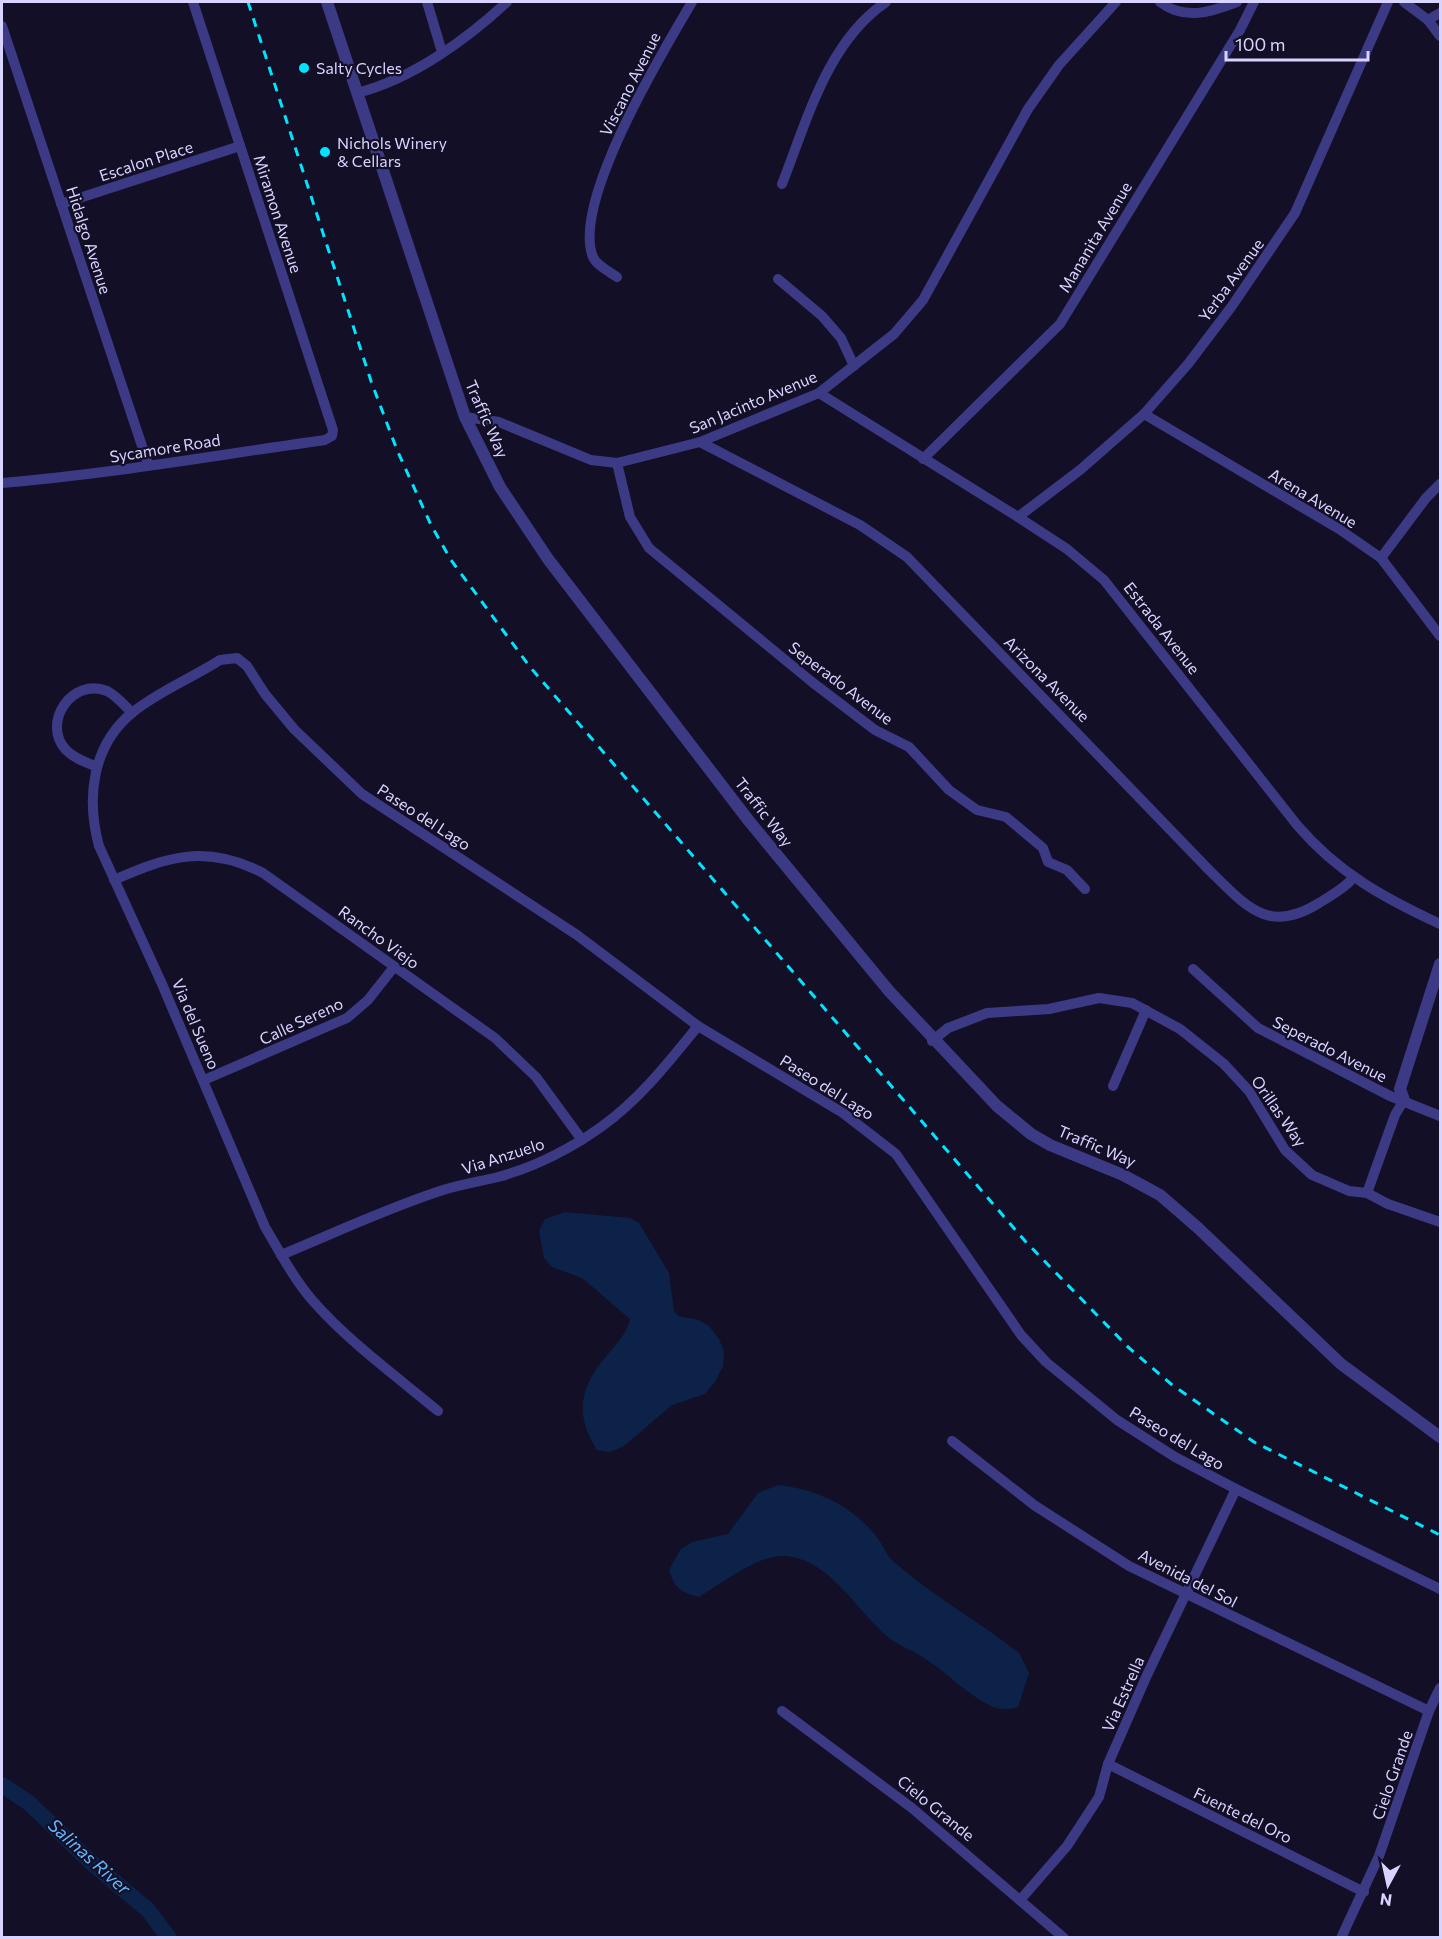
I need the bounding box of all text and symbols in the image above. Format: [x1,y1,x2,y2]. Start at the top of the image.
scale bar [1226,24,1368,62]
street label: Viscano Avenue [595,29,664,139]
text: 100 m [1235,33,1285,55]
place label: Salty Cycles [316,58,402,77]
marker: Salty Cycles [297,61,311,75]
place label: Nichols Winery & Cellars [337,133,447,170]
street label: Escalon Place [96,136,195,185]
marker: Nichols Winery & Cellars [318,145,332,159]
street label: Miramon Avenue [250,152,307,275]
street label: Mananita Avenue [1054,178,1135,295]
street label: Hidalgo Avenue [63,184,116,296]
street label: Yerba Avenue [1194,234,1267,325]
street label: San Jacinto Avenue [686,366,819,437]
street label: Traffic Way [462,377,513,460]
street label: Sycamore Road [108,429,222,466]
street label: Arena Avenue [1266,464,1361,531]
street label: Estrada Avenue [1120,578,1204,678]
street label: Arizona Avenue [1001,632,1094,725]
street label: Seperado Avenue [785,637,897,728]
street label: Traffic Way [731,773,797,850]
street label: Paseo del Lago [374,779,474,854]
street label: Rancho Viejo [335,901,423,972]
street label: Via del Sueno [169,976,224,1072]
street label: Calle Sereno [256,993,346,1048]
street label: Seperado Avenue [1270,1012,1390,1086]
street label: Paseo del Lago [777,1050,878,1123]
street label: Orillas Way [1248,1072,1311,1150]
street label: Traffic Way [1055,1121,1139,1170]
street label: Via Anzuelo [459,1133,547,1178]
street label: Paseo del Lago [1126,1402,1228,1473]
street label: Avenida del Sol [1136,1544,1241,1611]
street label: Via Estrella [1097,1653,1148,1735]
street label: Cielo Grande [1367,1728,1416,1822]
street label: Cielo Grande [894,1771,979,1844]
street label: Fuente del Oro [1191,1783,1295,1847]
water label: Salinas River [44,1814,136,1899]
north arrow [1358,1855,1418,1915]
text: N [1379,1890,1393,1911]

